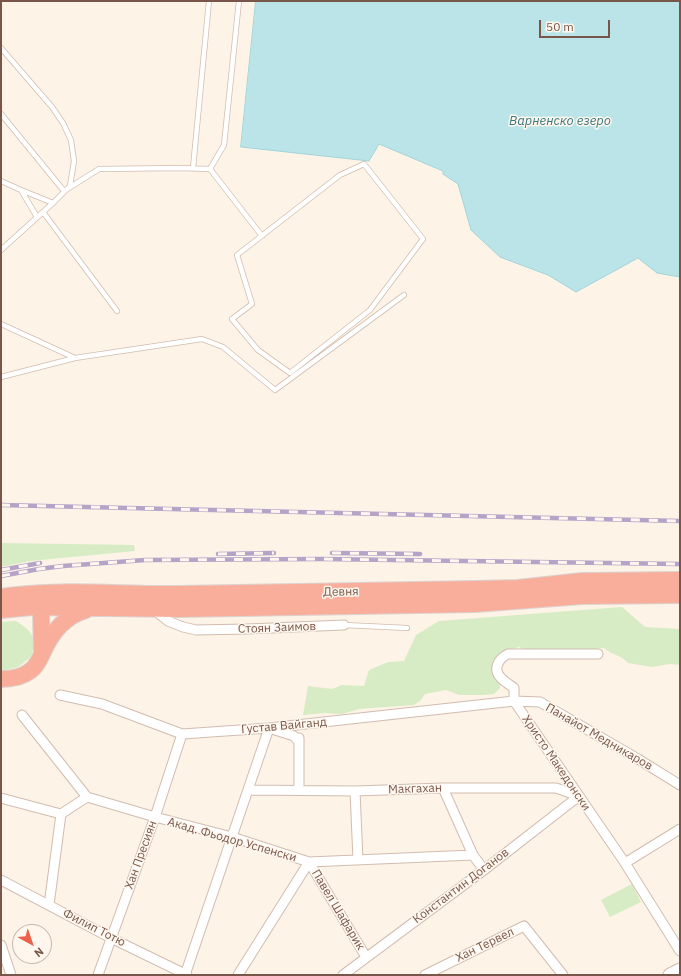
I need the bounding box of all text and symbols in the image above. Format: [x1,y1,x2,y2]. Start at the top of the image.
scale bar [541,12,612,38]
text: 50 m [546,19,574,34]
water label: Варненско езеро [509,113,611,129]
street label: Девня [323,584,359,600]
street label: Стоян Заимов [238,619,316,637]
street label: Панайот Медникаров [543,700,655,774]
street label: Христо Македонски [519,712,593,814]
street label: Густав Вайганд [241,715,327,737]
street label: Макгахан [388,781,442,797]
street label: Акад. Фьодор Успенски [166,815,298,865]
street label: Хан Пресиян [122,819,160,891]
street label: Константин Доганов [410,845,512,927]
street label: Павел Шафарик [308,867,368,953]
street label: Филип Тотю [60,906,128,950]
north arrow [12,924,52,964]
street label: Хан Тервел [453,925,517,965]
text: N [32,945,47,960]

